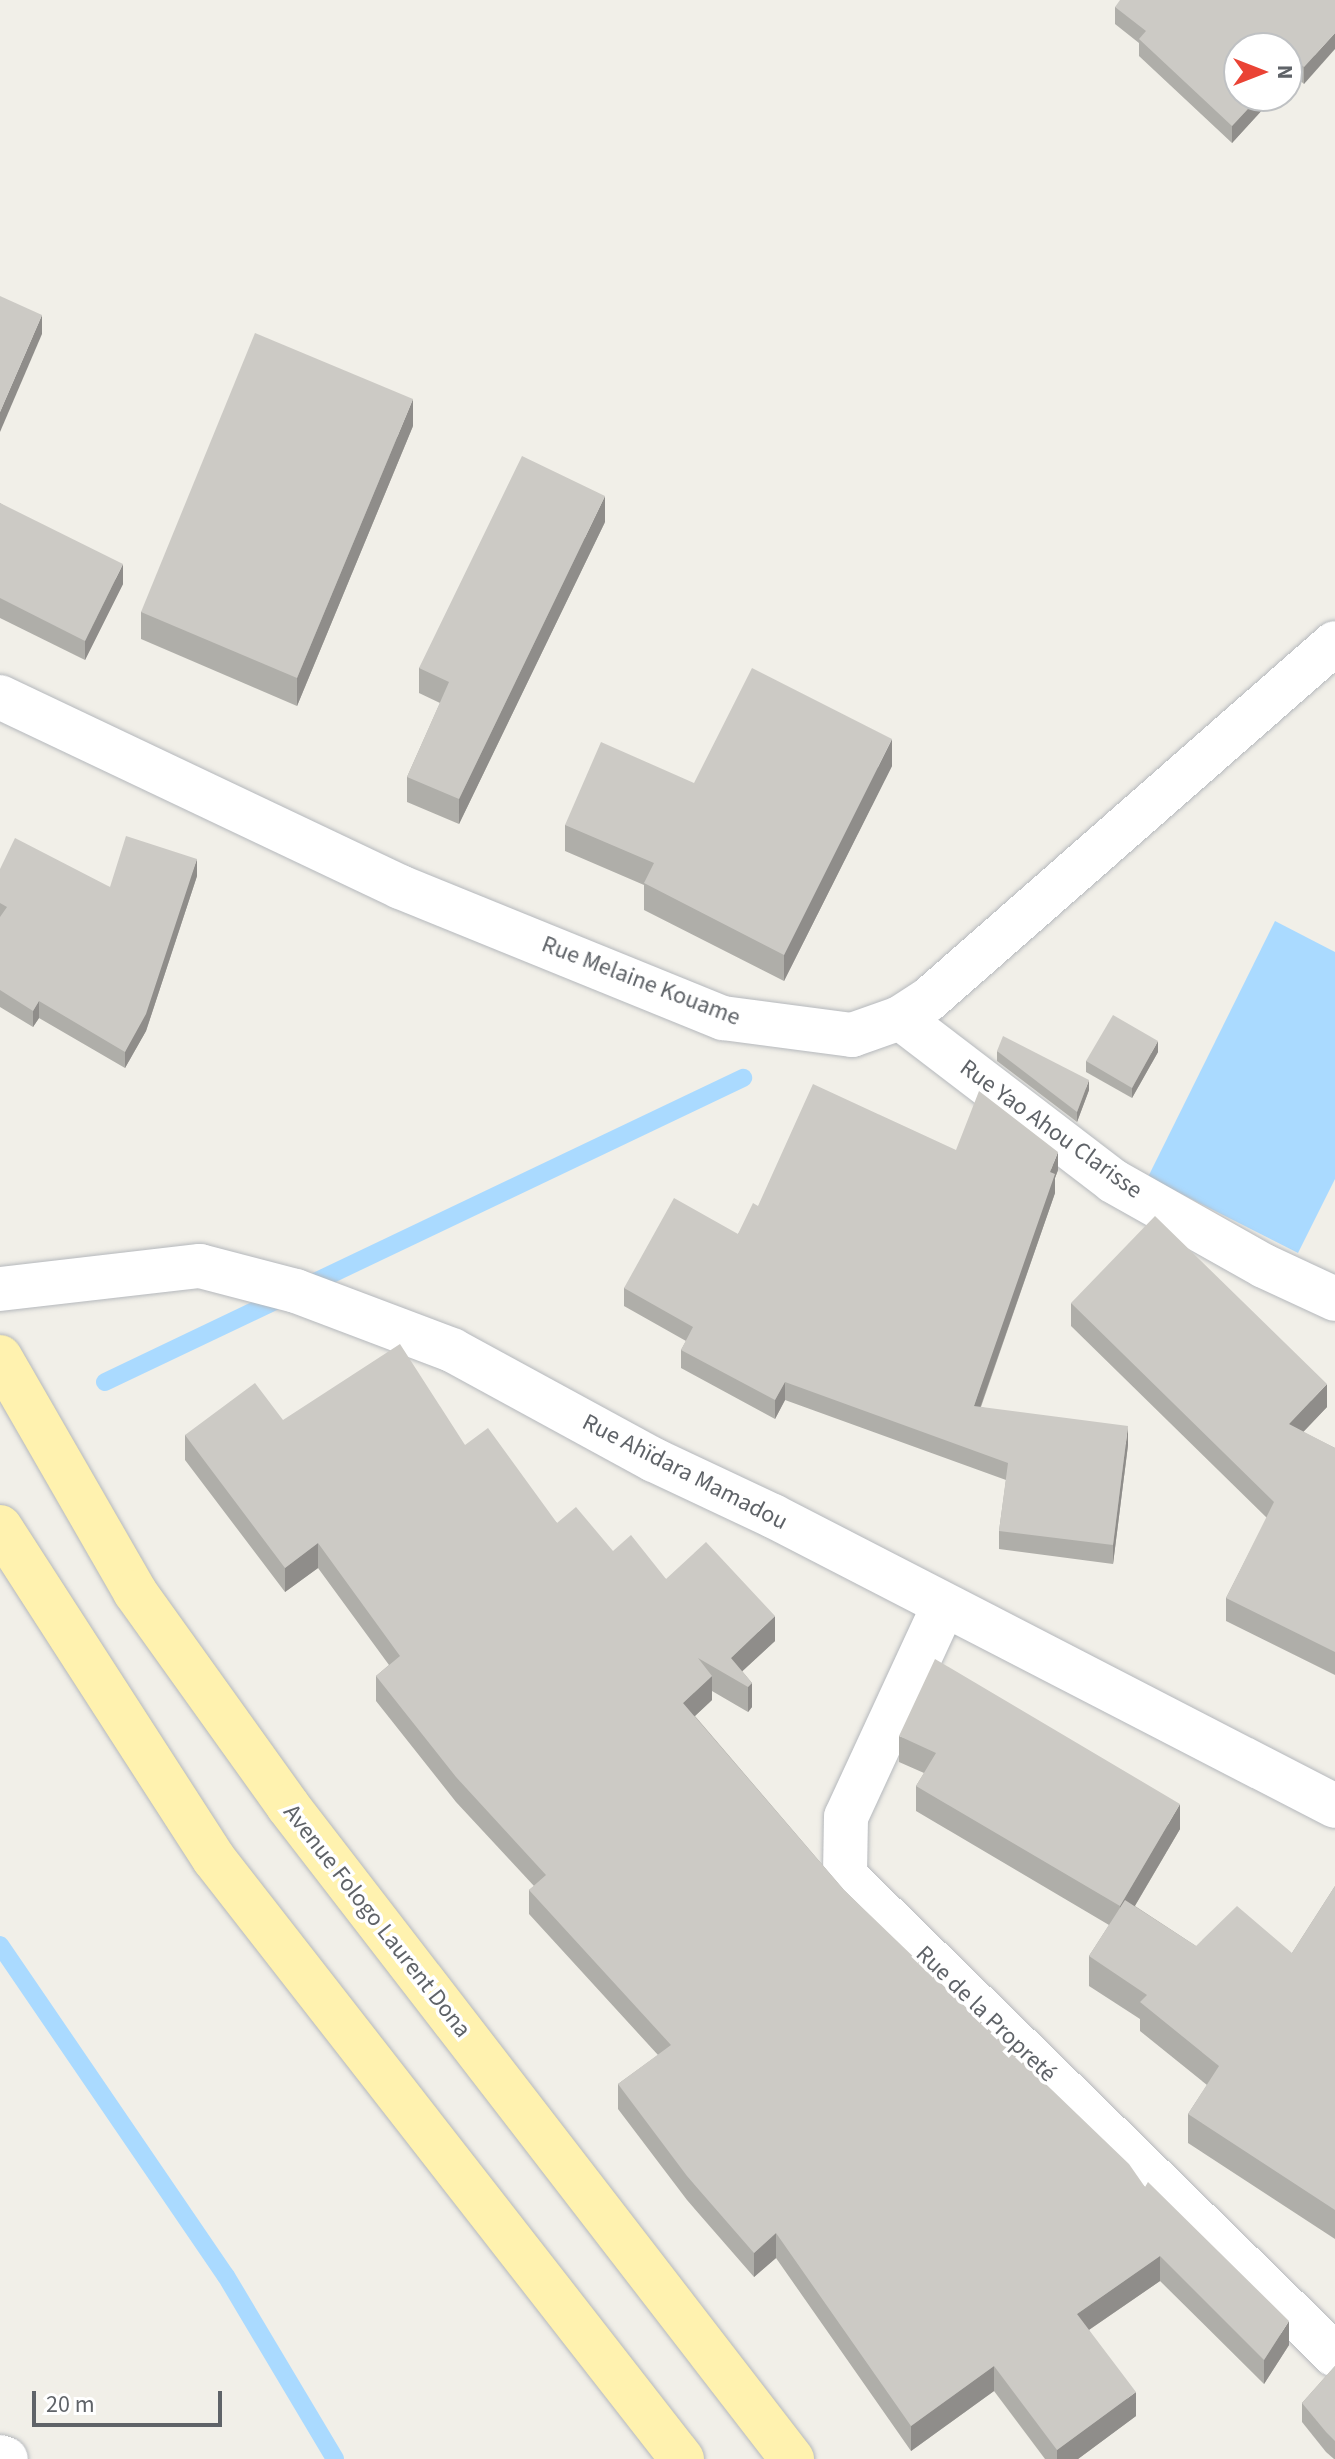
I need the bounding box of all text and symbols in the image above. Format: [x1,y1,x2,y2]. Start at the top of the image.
north arrow [1223,32,1303,112]
text: N [1269,65,1301,79]
street label: Rue Melaine Kouame [538,930,744,1032]
street label: Rue Yao Ahou Clarisse [954,1053,1148,1205]
street label: Rue Ahïdara Mamadou [578,1408,792,1536]
street label: Avenue Fologo Laurent Dona [277,1799,477,2043]
street label: Rue de la Propreté [910,1940,1062,2088]
scale bar [36,2375,226,2425]
text: 20 m [46,2387,95,2422]

